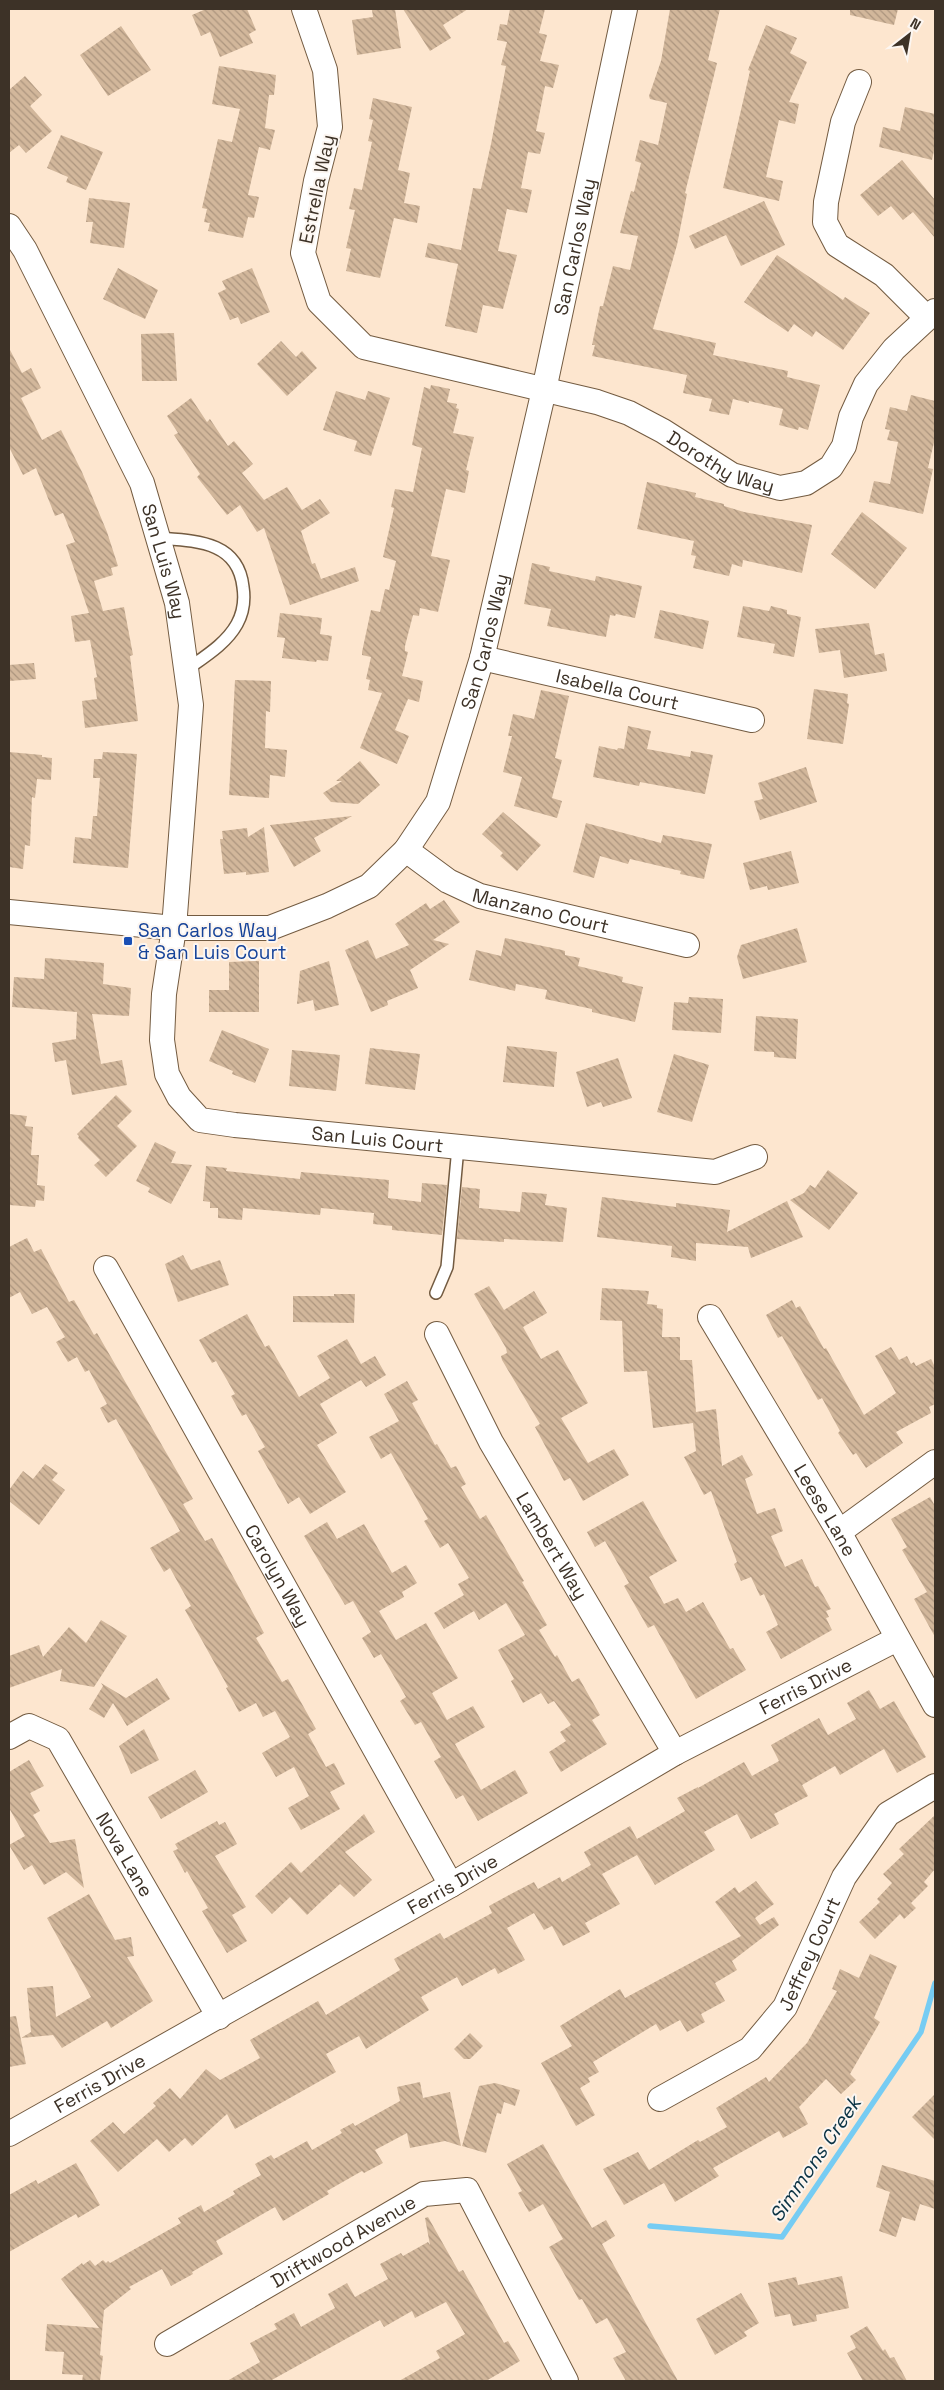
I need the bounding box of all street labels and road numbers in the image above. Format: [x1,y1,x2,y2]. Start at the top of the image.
street label: Estrella Way [293,132,341,246]
street label: San Carlos Way [548,176,601,317]
street label: Dorothy Way [663,424,777,498]
street label: San Luis Way [136,500,192,621]
street label: San Carlos Way [455,571,514,712]
street label: Isabella Court [553,663,682,715]
street label: Manzano Court [470,882,612,939]
street label: San Luis Court [311,1120,445,1158]
street label: Leese Lane [788,1459,862,1561]
street label: Lambert Way [511,1487,594,1604]
street label: Carolyn Way [239,1520,316,1631]
street label: Ferris Drive [755,1652,856,1720]
street label: Nova Lane [90,1808,159,1901]
street label: Ferris Drive [402,1848,502,1920]
street label: Jeffrey Court [772,1893,846,2015]
street label: Ferris Drive [50,2047,150,2119]
street label: Driftwood Avenue [266,2189,420,2293]

